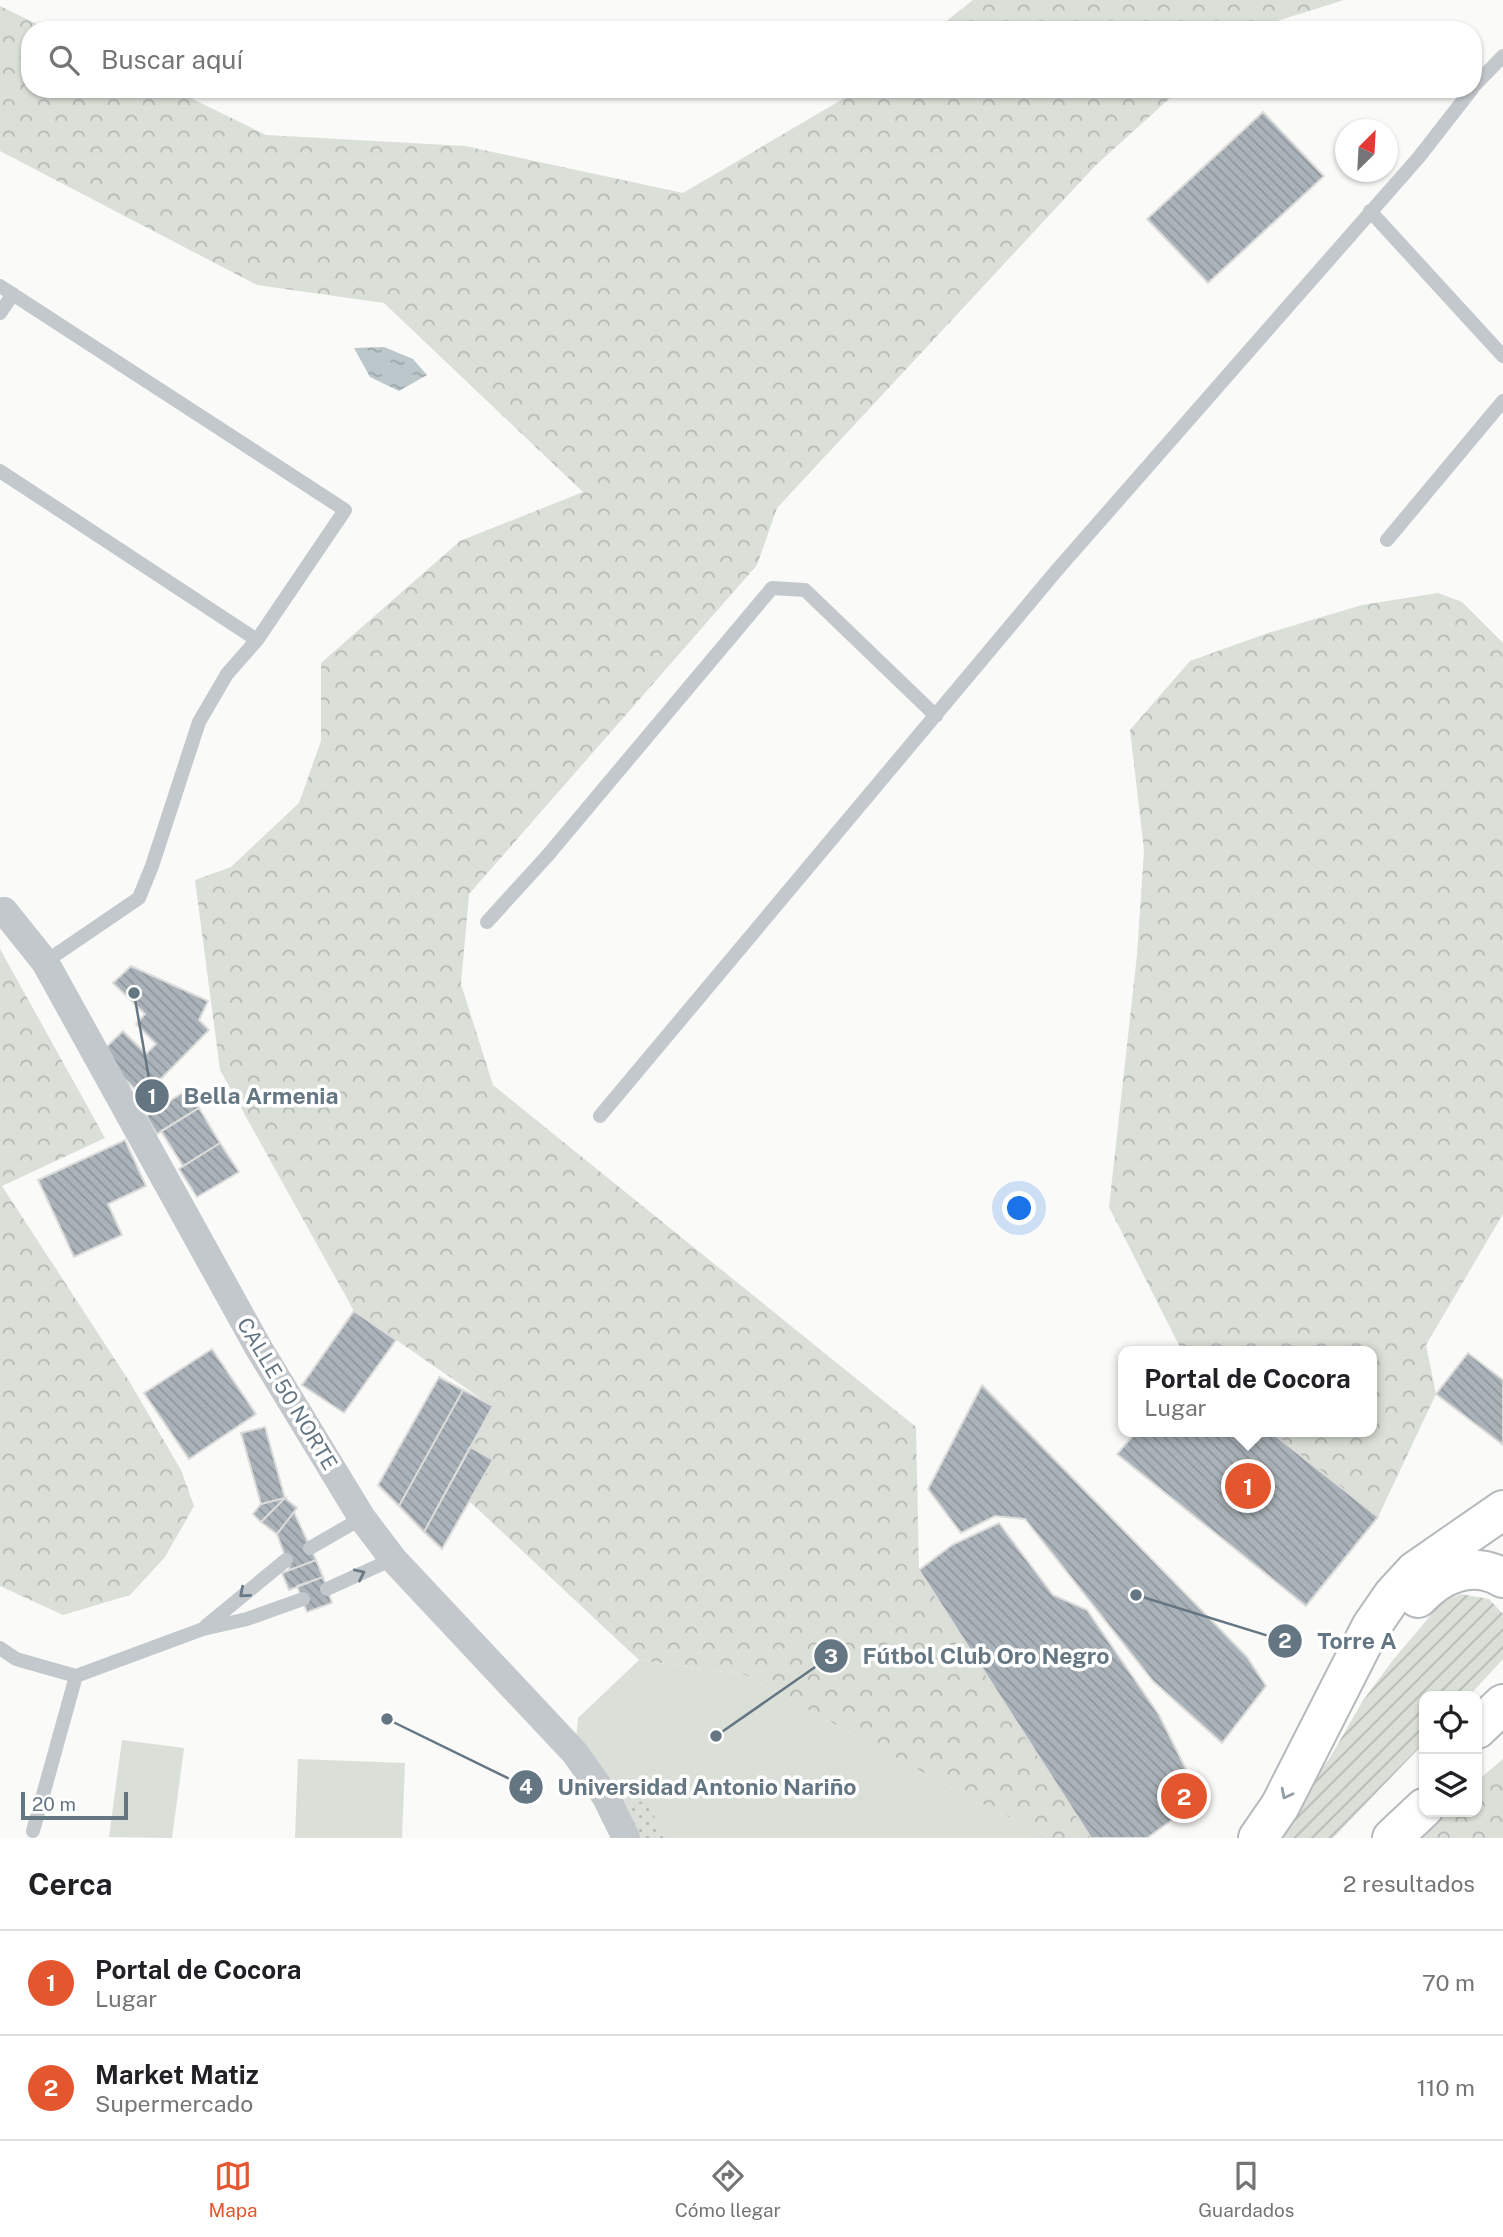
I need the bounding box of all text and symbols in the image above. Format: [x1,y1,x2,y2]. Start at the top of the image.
search box [21,21,1482,98]
icon: search [45,41,83,79]
text: Buscar aquí [101,44,243,75]
north arrow [1335,119,1398,182]
callout: Bella Armenia [135,1074,353,1118]
text: Bella Armenia [184,1082,338,1109]
text: 1 [148,1084,157,1109]
your location [1002,1191,1036,1225]
street label: CALLE 50 NORTE [232,1313,343,1475]
popup [1118,1346,1377,1437]
text: Portal de Cocora [1144,1363,1351,1394]
text: Lugar [1144,1394,1207,1421]
pin: 1 [1225,1460,1271,1512]
one-way arrow [353,1568,365,1582]
one-way arrow [239,1585,252,1597]
callout: Torre A [1268,1619,1411,1663]
text: Torre A [1317,1627,1397,1654]
text: 2 [1278,1628,1292,1653]
callout: Fútbol Club Oro Negro [813,1634,1123,1678]
text: Fútbol Club Oro Negro [863,1642,1109,1669]
text: 3 [824,1644,838,1669]
map controls [1419,1691,1482,1817]
button: locate [1419,1691,1482,1754]
button: layers [1419,1754,1482,1817]
callout: Universidad Antonio Nariño [508,1765,871,1809]
pin: 2 [1161,1770,1207,1822]
text: Universidad Antonio Nariño [557,1773,857,1800]
text: 4 [519,1774,533,1799]
one-way arrow [1281,1787,1294,1800]
scale bar [21,1789,128,1821]
text: 20 m [32,1793,76,1815]
text: Cerca [28,1866,113,1902]
text: 2 resultados [1343,1870,1475,1897]
text: Portal de Cocora [95,1954,301,1985]
text: 1 [46,1969,56,1996]
text: 70 m [1422,1969,1475,1996]
text: Lugar [95,1985,157,2012]
text: Market Matiz [95,2059,259,2090]
text: 2 [44,2074,58,2101]
text: 110 m [1417,2074,1475,2101]
text: Supermercado [95,2090,253,2117]
tab: Mapa [209,2157,258,2221]
tab: Cómo llegar [675,2157,781,2221]
tab: Guardados [1198,2157,1294,2221]

